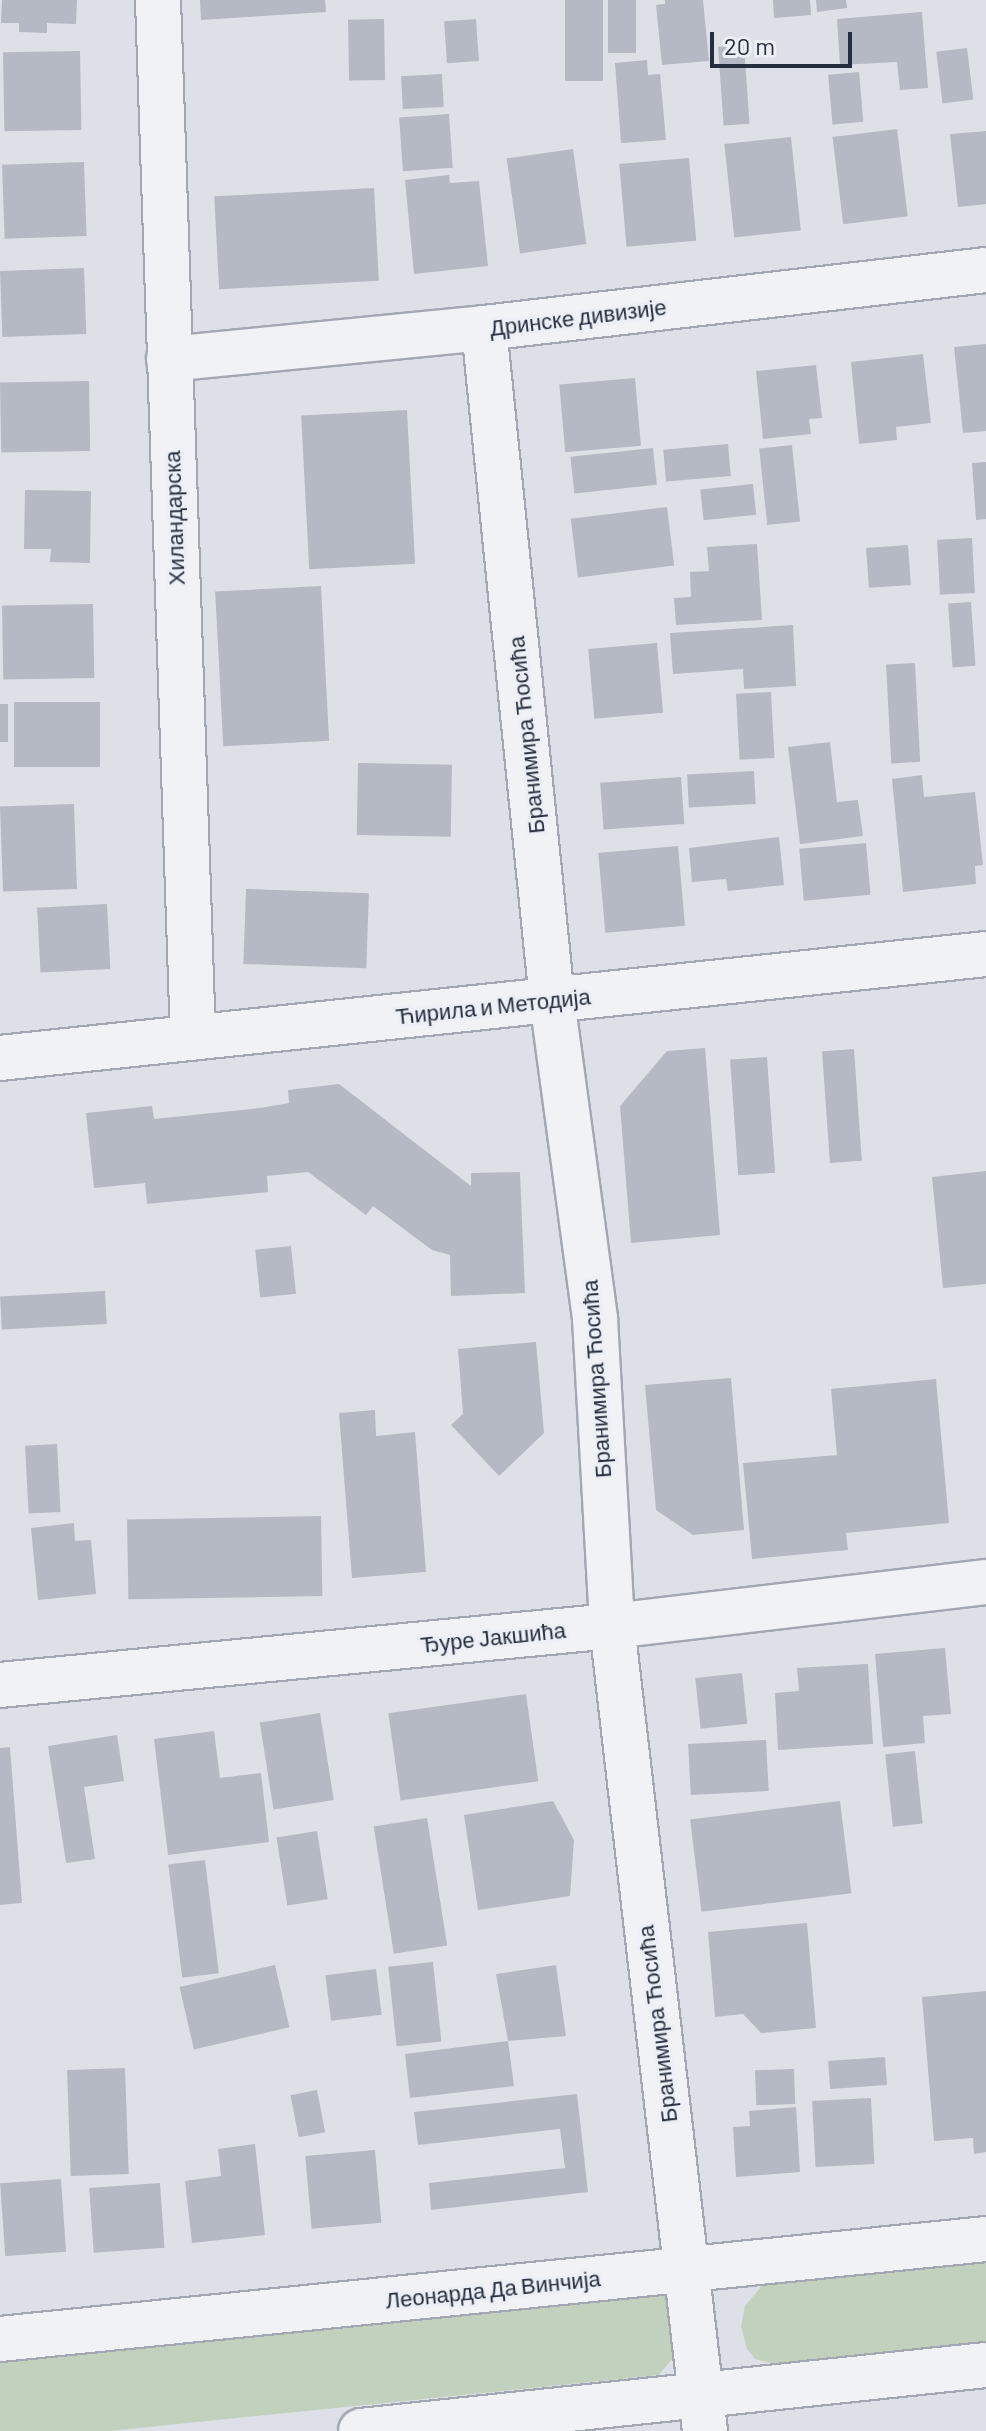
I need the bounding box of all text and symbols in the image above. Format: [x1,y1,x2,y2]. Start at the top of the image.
scale bar [714,16,856,66]
text: 20 m [724,31,775,60]
street label: Дринске дивизије [488,293,668,341]
street label: Хиландарска [158,450,190,586]
street label: Бранимира Ћосића [503,635,549,835]
street label: Ћирила и Методија [394,983,592,1029]
street label: Бранимира Ћосића [576,1279,616,1479]
street label: Ђуре Јакшића [419,1616,567,1658]
street label: Бранимира Ћосића [632,1924,682,2124]
street label: Леонарда Да Винчија [384,2265,602,2313]

